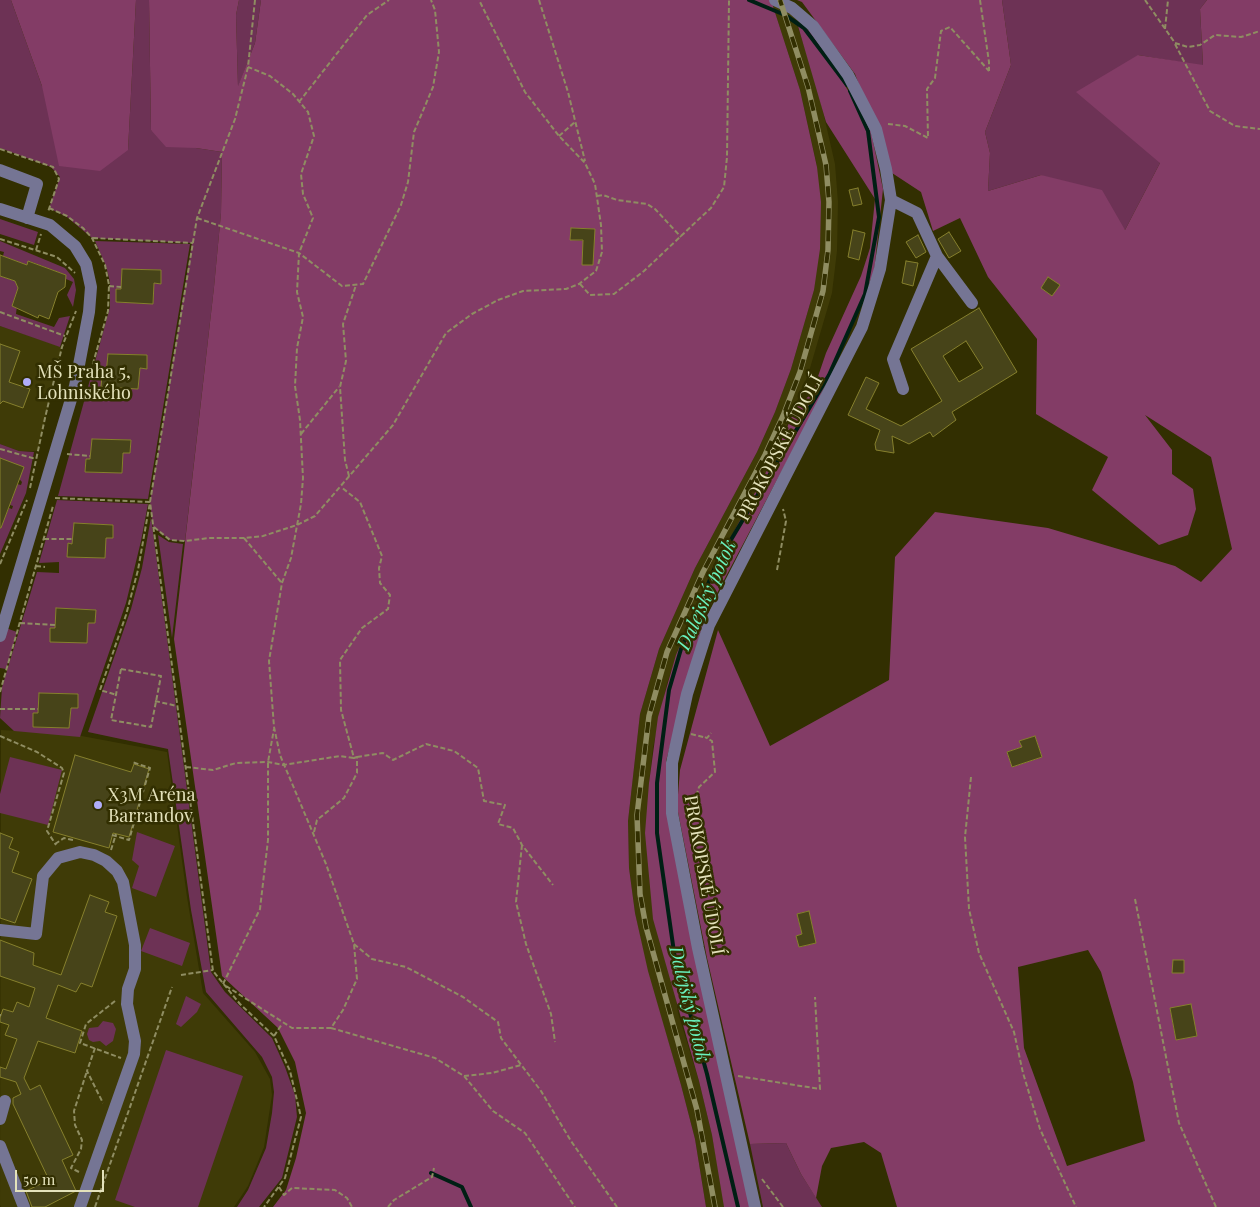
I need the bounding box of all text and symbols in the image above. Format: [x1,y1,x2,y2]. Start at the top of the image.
place label: MŠ Praha 5, Lohniského [37,361,131,404]
street label: PROKOPSKÉ ÚDOLÍ [732,371,828,525]
marker: MŠ Praha 5, Lohniského [21,376,33,388]
water label: Dalejský potok [672,536,742,654]
place label: X3M Aréna Barrandov [108,784,195,826]
street label: PROKOPSKÉ ÚDOLÍ [679,793,729,957]
marker: X3M Aréna Barrandov [92,799,104,811]
water label: Dalejský potok [664,944,714,1064]
scale bar [18,1160,106,1192]
text: 50 m [23,1169,55,1189]

